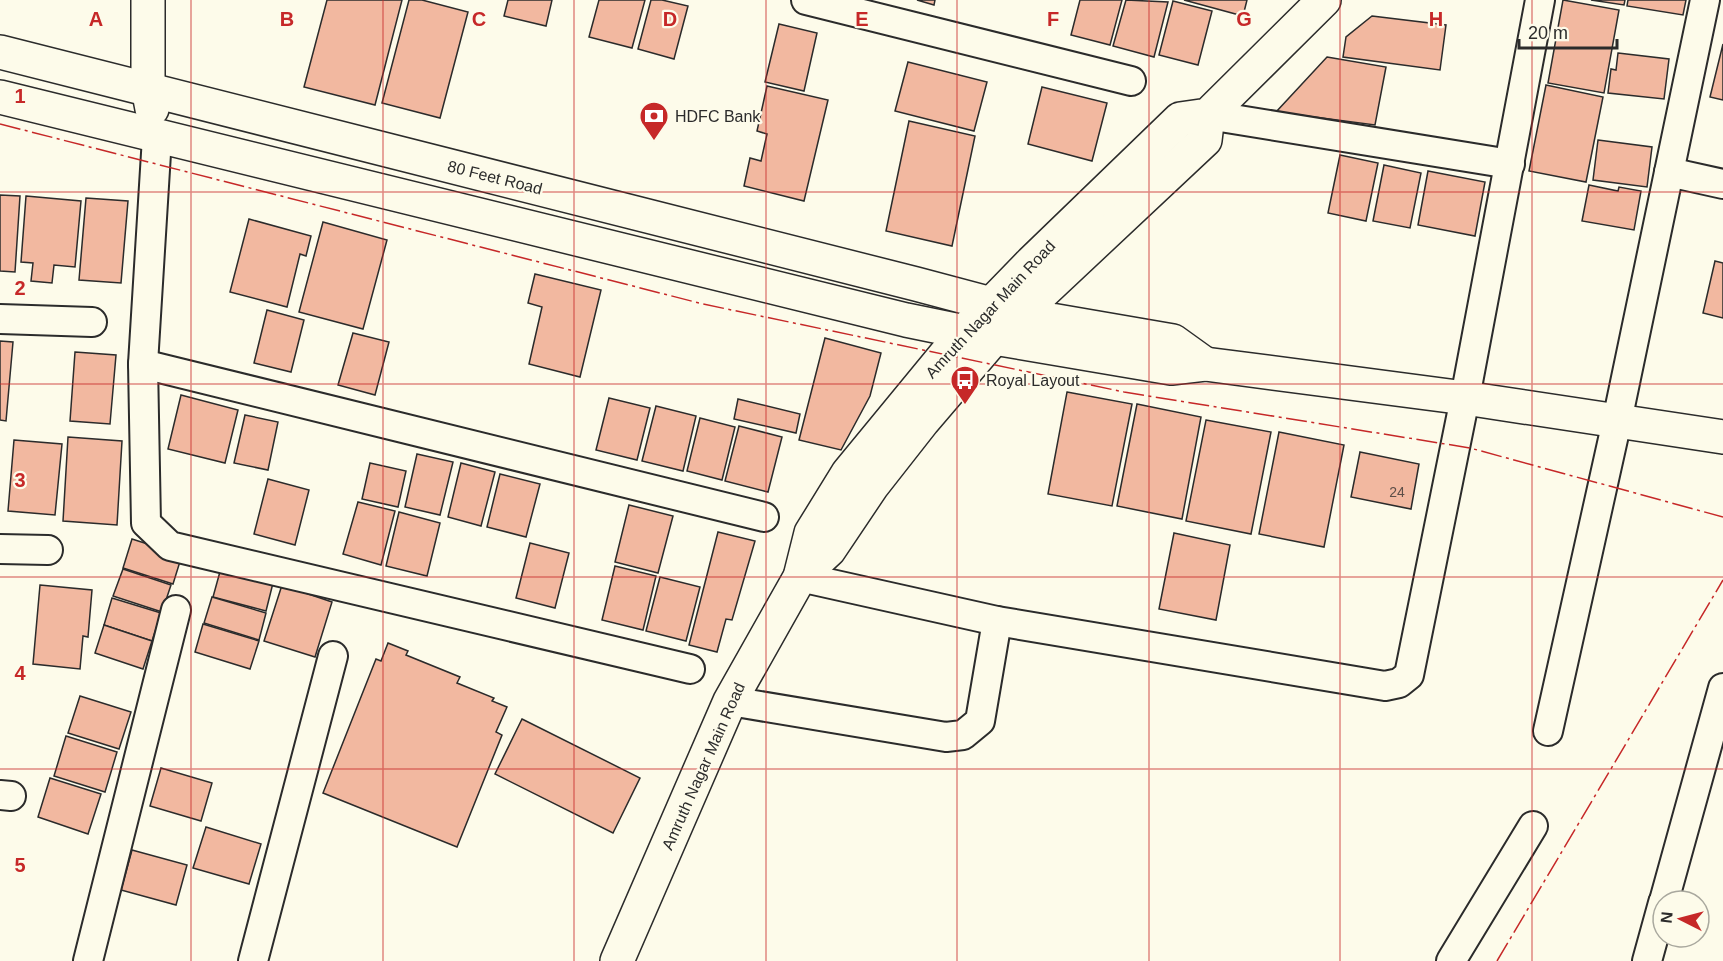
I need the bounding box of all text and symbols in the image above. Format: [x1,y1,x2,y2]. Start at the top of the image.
text: A [89,8,103,30]
text: B [280,8,294,30]
text: C [472,8,486,30]
text: D [663,8,677,30]
text: E [855,8,869,30]
text: F [1047,8,1059,30]
text: G [1236,8,1252,30]
text: H [1429,8,1443,30]
scale bar [1519,12,1616,50]
text: 20 m [1528,23,1568,43]
text: 1 [14,85,26,107]
bank icon: HDFC Bank [638,100,670,142]
place label: HDFC Bank [675,108,761,125]
street label: 80 Feet Road [446,158,544,197]
street label: Amruth Nagar Main Road [922,237,1058,381]
text: 2 [14,277,26,299]
bus stop icon: Royal Layout [949,364,981,406]
place label: Royal Layout [986,372,1080,389]
text: 3 [14,469,26,491]
house number: 24 [1389,484,1405,500]
text: 4 [14,662,26,684]
street label: Amruth Nagar Main Road [659,680,748,853]
text: 5 [14,854,26,876]
north arrow [1651,889,1711,949]
text: N [1658,911,1676,924]

